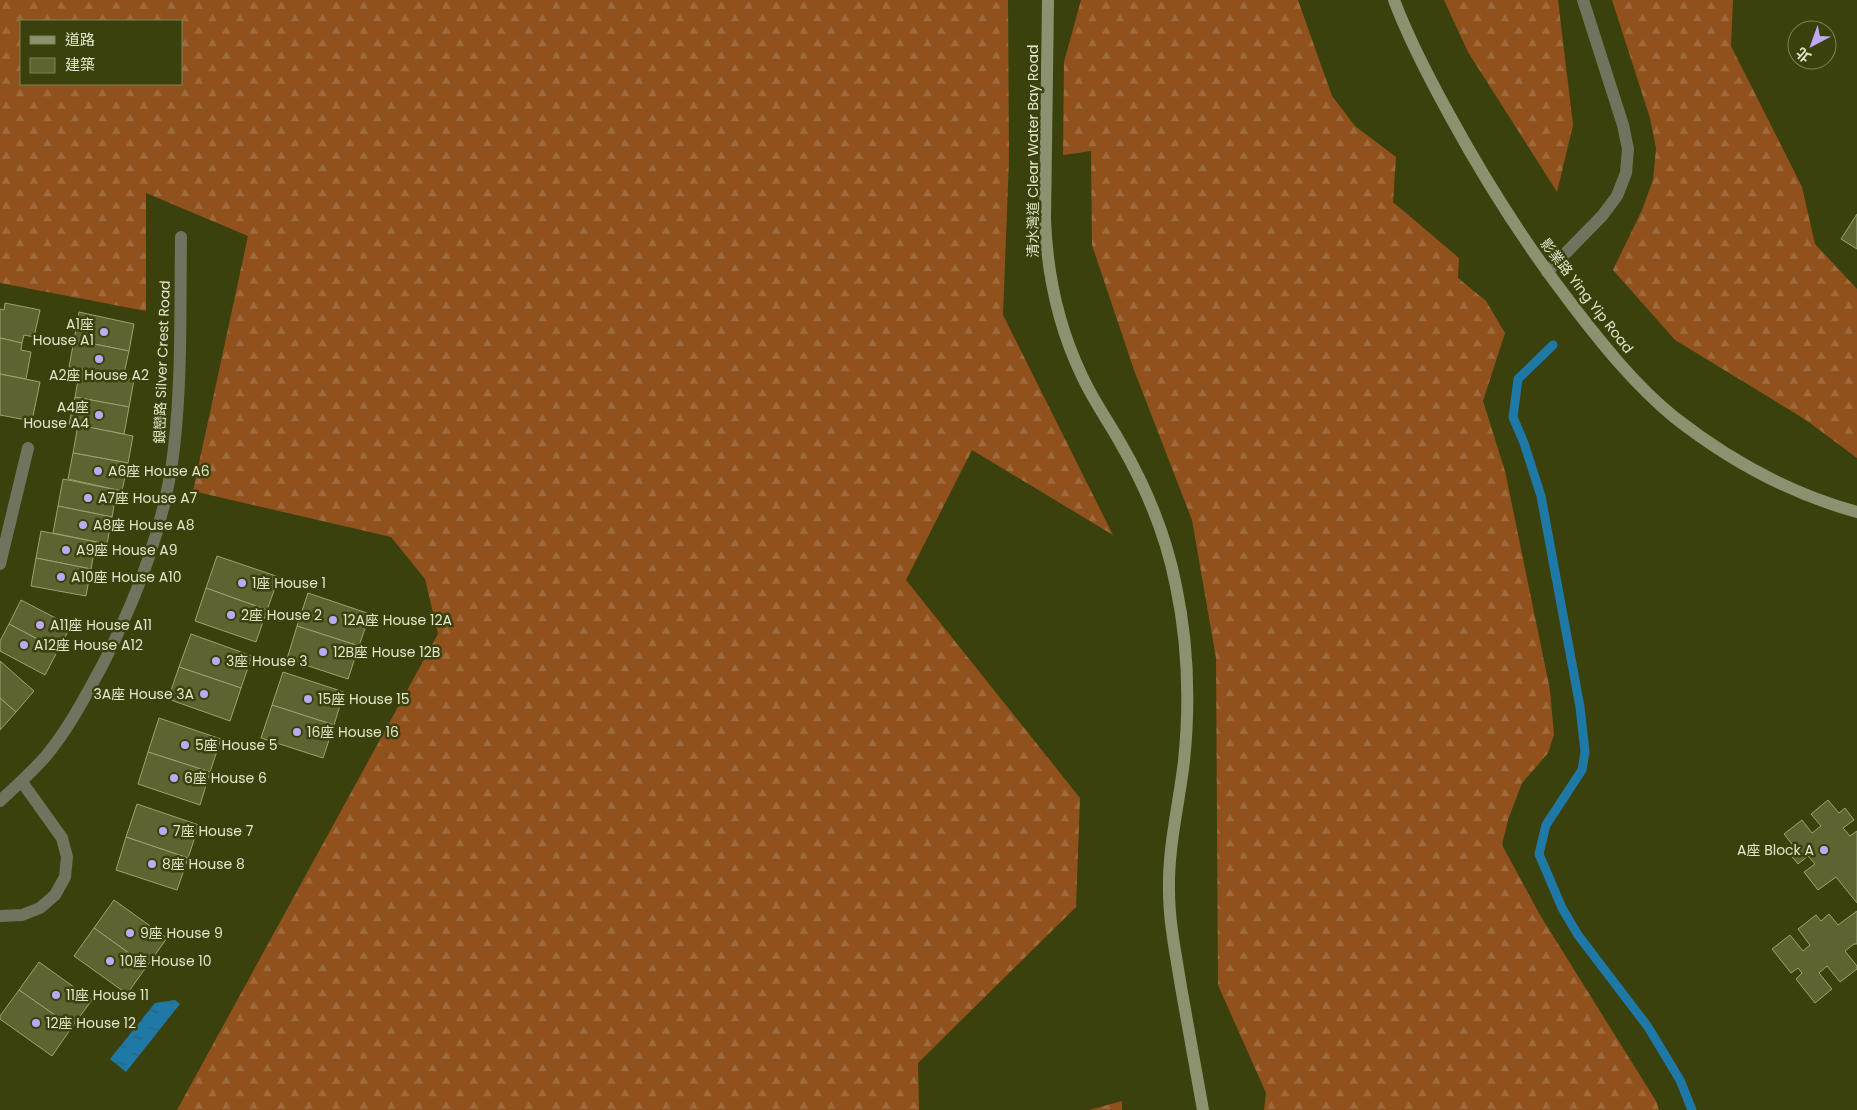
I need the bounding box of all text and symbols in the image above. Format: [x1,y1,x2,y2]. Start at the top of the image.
legend [20,20,182,85]
north arrow [1787,20,1837,70]
text: 道路 [65,29,95,50]
text: 北 [1792,43,1815,67]
street label: 清水灣道 Clear Water Bay Road [1023,44,1043,258]
text: 建築 [65,54,95,75]
street label: 影業路 Ying Yip Road [1536,234,1638,358]
street label: 銀巒路 Silver Crest Road [149,280,175,444]
place label: A1座 House A1 [33,314,94,350]
marker: A1座 House A1 [98,326,110,338]
marker: A2座 House A2 [93,353,105,365]
place label: A2座 House A2 [49,365,149,385]
place label: A4座 House A4 [23,397,89,433]
marker: A4座 House A4 [93,409,105,421]
place label: A6座 House A6 [108,461,210,481]
marker: A6座 House A6 [92,465,104,477]
place label: A7座 House A7 [98,488,198,508]
marker: A7座 House A7 [82,492,94,504]
place label: A8座 House A8 [93,515,195,535]
marker: A8座 House A8 [77,519,89,531]
place label: A9座 House A9 [76,540,178,560]
marker: A9座 House A9 [60,544,72,556]
place label: A10座 House A10 [71,567,182,587]
marker: A10座 House A10 [55,571,67,583]
place label: 1座 House 1 [252,573,326,593]
marker: 1座 House 1 [236,577,248,589]
place label: 2座 House 2 [241,605,322,625]
marker: 2座 House 2 [225,609,237,621]
place label: 12A座 House 12A [343,610,452,630]
marker: 12A座 House 12A [327,614,339,626]
place label: A11座 House A11 [50,615,152,635]
marker: A11座 House A11 [34,619,46,631]
place label: A12座 House A12 [34,635,143,655]
marker: A12座 House A12 [18,639,30,651]
place label: 12B座 House 12B [333,642,440,662]
marker: 12B座 House 12B [317,646,329,658]
place label: 3座 House 3 [226,651,308,671]
marker: 3座 House 3 [210,655,222,667]
place label: 3A座 House 3A [94,684,194,704]
marker: 3A座 House 3A [198,688,210,700]
place label: 15座 House 15 [318,689,410,709]
marker: 15座 House 15 [302,693,314,705]
place label: 16座 House 16 [307,722,399,742]
marker: 16座 House 16 [291,726,303,738]
place label: 5座 House 5 [195,735,278,755]
marker: 5座 House 5 [179,739,191,751]
place label: 6座 House 6 [184,768,267,788]
marker: 6座 House 6 [168,772,180,784]
place label: 7座 House 7 [173,821,254,841]
marker: 7座 House 7 [157,825,169,837]
place label: A座 Block A [1737,840,1814,860]
marker: A座 Block A [1818,844,1830,856]
place label: 8座 House 8 [162,854,245,874]
marker: 8座 House 8 [146,858,158,870]
place label: 9座 House 9 [140,923,223,943]
marker: 9座 House 9 [124,927,136,939]
place label: 10座 House 10 [120,951,212,971]
marker: 10座 House 10 [104,955,116,967]
place label: 11座 House 11 [66,985,149,1005]
marker: 11座 House 11 [50,989,62,1001]
place label: 12座 House 12 [46,1013,136,1033]
marker: 12座 House 12 [30,1017,42,1029]

